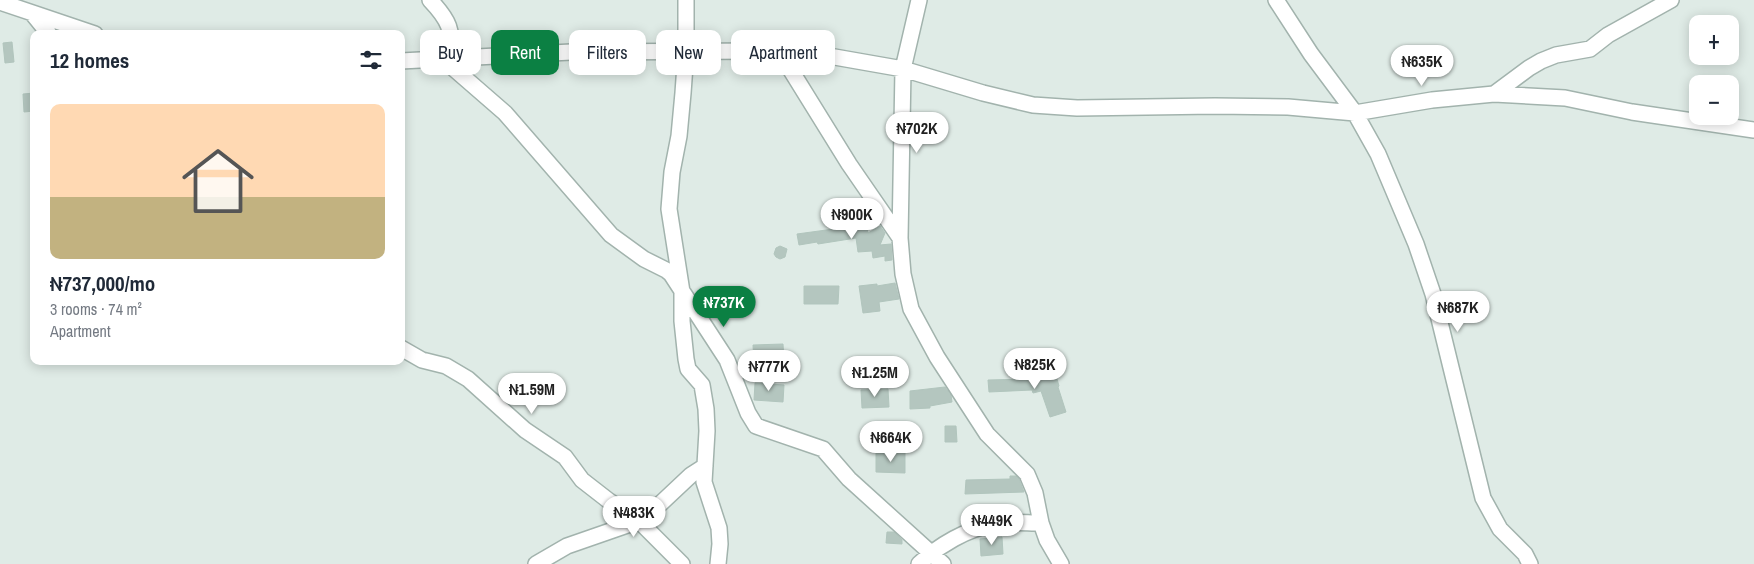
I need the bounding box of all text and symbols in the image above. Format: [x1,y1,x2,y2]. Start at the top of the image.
map controls [1689,15,1739,125]
button: + [1689,15,1739,65]
chip: Buy [420,30,481,75]
chip: Rent [491,30,559,75]
chip: Filters [569,30,646,75]
chip: New [656,30,721,75]
chip: Apartment [731,30,835,75]
pin: ₦635K [1387,44,1457,87]
text: 12 homes [50,46,129,75]
icon: filters [357,46,385,74]
text: ₦635K [1402,50,1442,72]
button: − [1689,75,1739,125]
pin: ₦702K [882,112,952,154]
text: ₦702K [897,117,937,139]
icon: home [173,136,263,226]
pin: ₦900K [817,198,887,240]
text: ₦900K [832,203,872,225]
text: ₦737,000/mo [50,269,155,298]
pin: ₦737K [689,286,759,328]
pin: ₦687K [1423,290,1493,333]
text: ₦737K [704,291,744,313]
text: ₦687K [1438,296,1478,318]
text: 3 rooms · 74 m² [50,298,142,320]
text: Apartment [50,320,111,342]
pin: ₦825K [1000,348,1070,390]
pin: ₦777K [734,350,804,392]
text: ₦825K [1015,353,1055,375]
text: ₦777K [749,355,789,377]
pin: ₦1.25M [834,356,916,398]
text: ₦1.25M [852,361,898,383]
pin: ₦1.59M [491,372,573,415]
text: ₦1.59M [509,378,555,400]
pin: ₦664K [856,420,926,463]
text: ₦664K [871,426,911,448]
pin: ₦483K [599,496,669,538]
text: ₦483K [614,501,654,523]
pin: ₦449K [957,504,1027,546]
text: ₦449K [972,509,1012,531]

